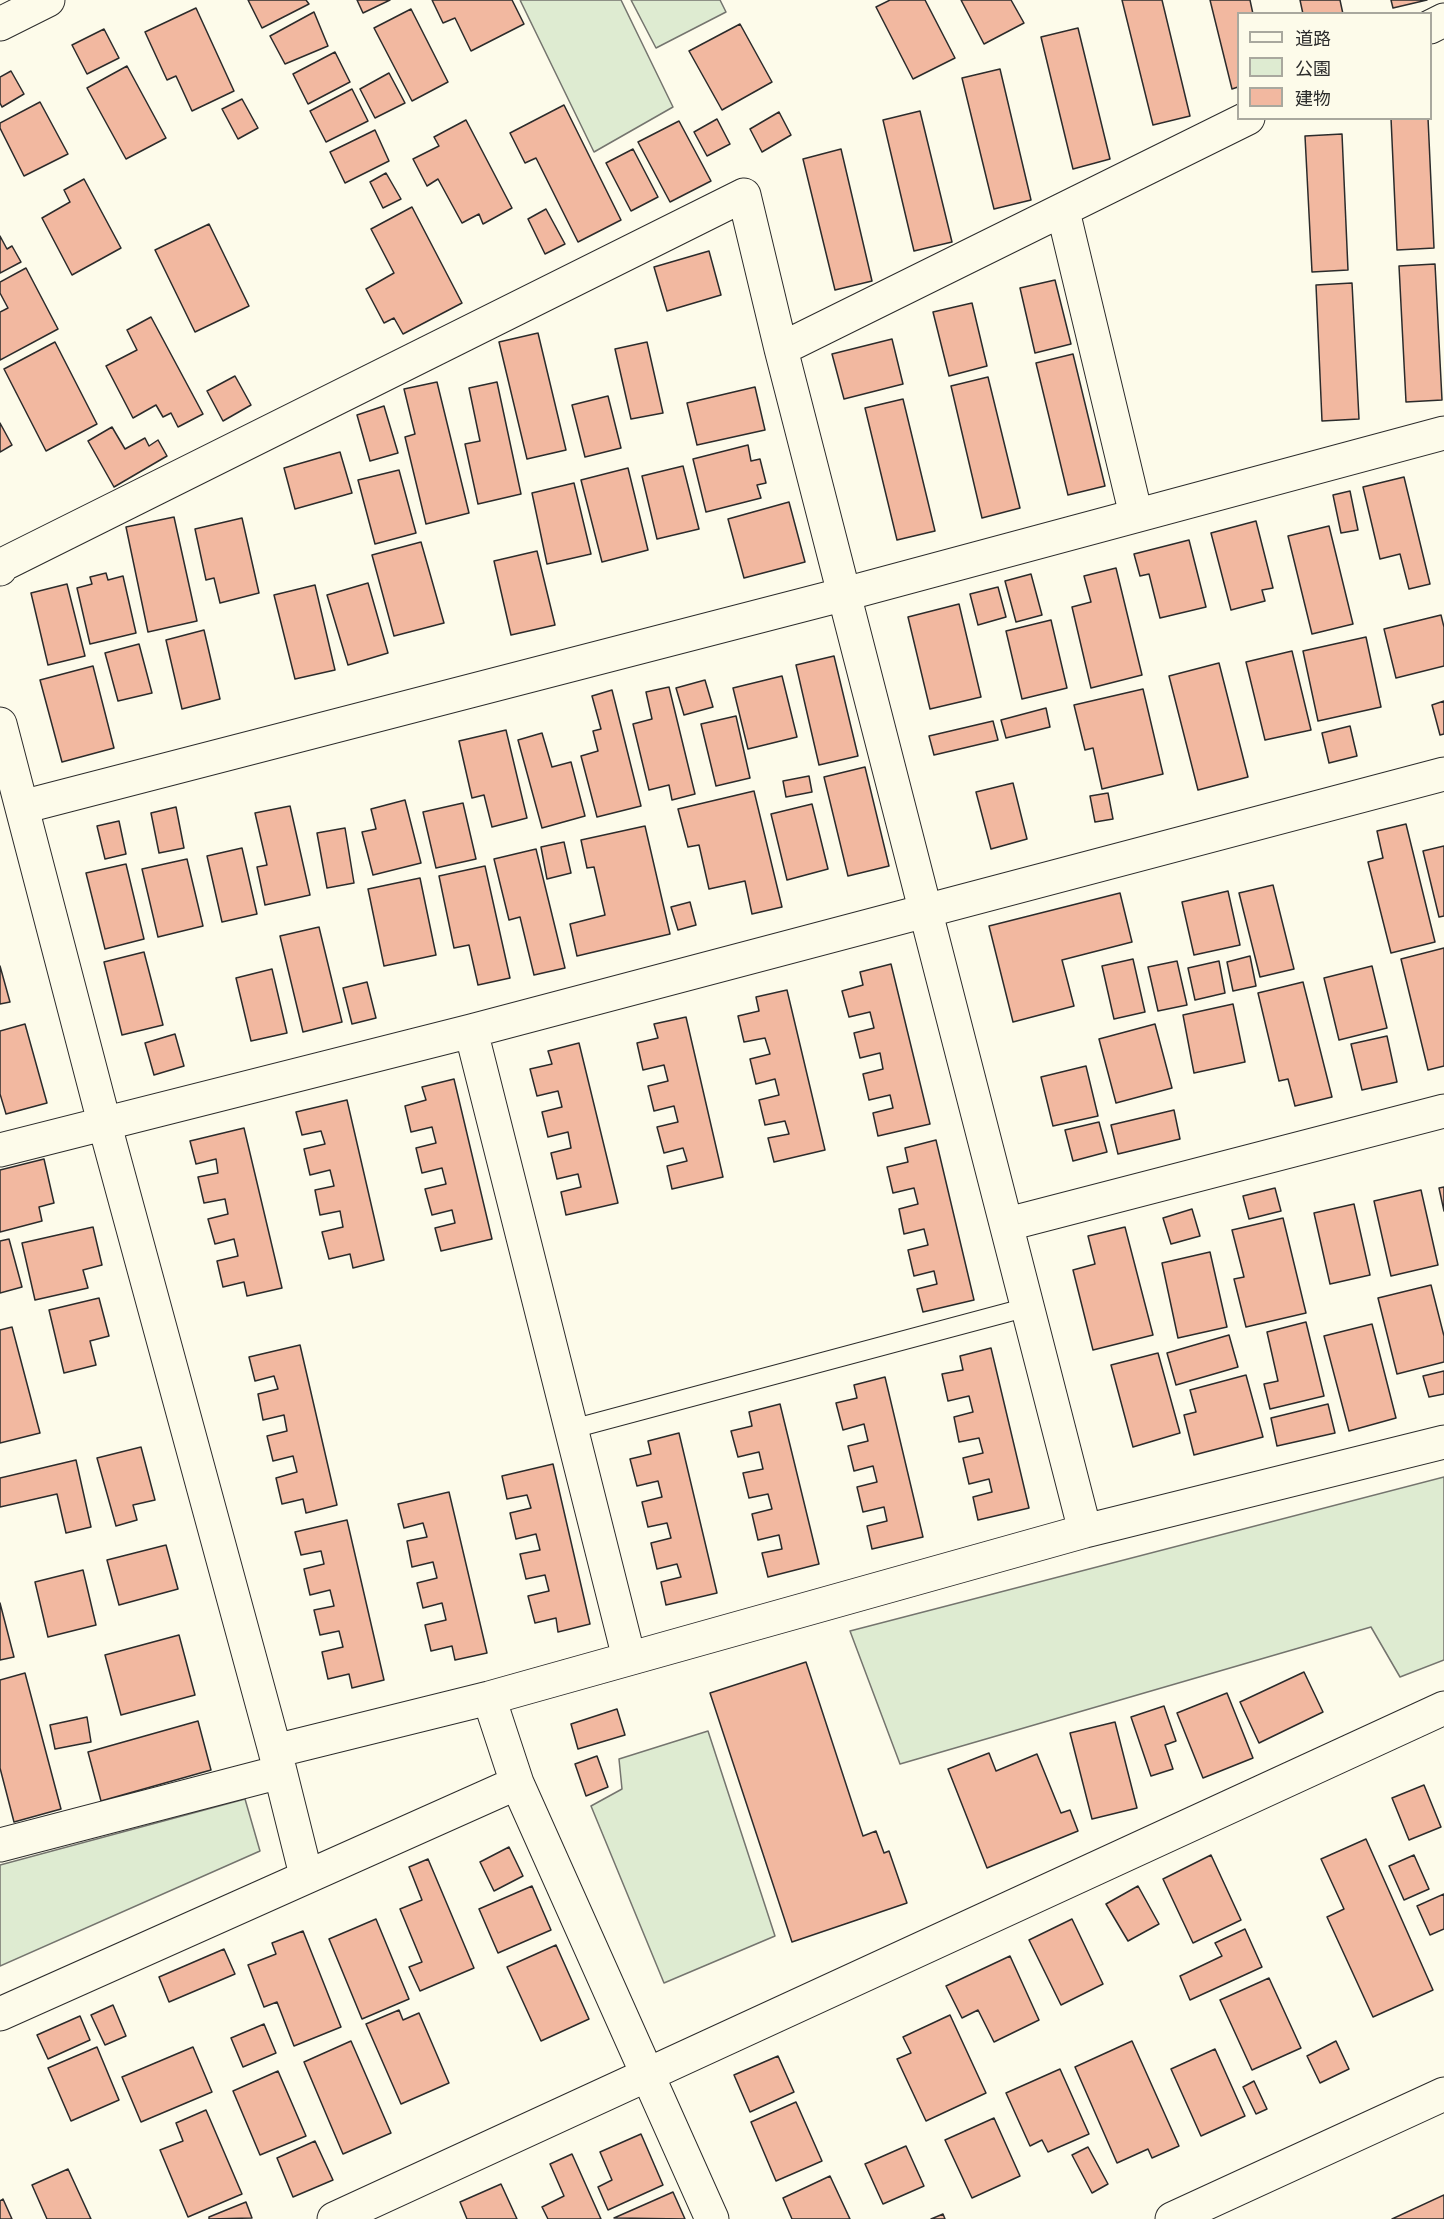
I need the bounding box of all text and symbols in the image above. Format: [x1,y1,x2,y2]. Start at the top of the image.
legend [1237,12,1432,120]
text: 道路 [1295,28,1331,50]
text: 公園 [1295,58,1331,80]
text: 建物 [1295,88,1331,110]

